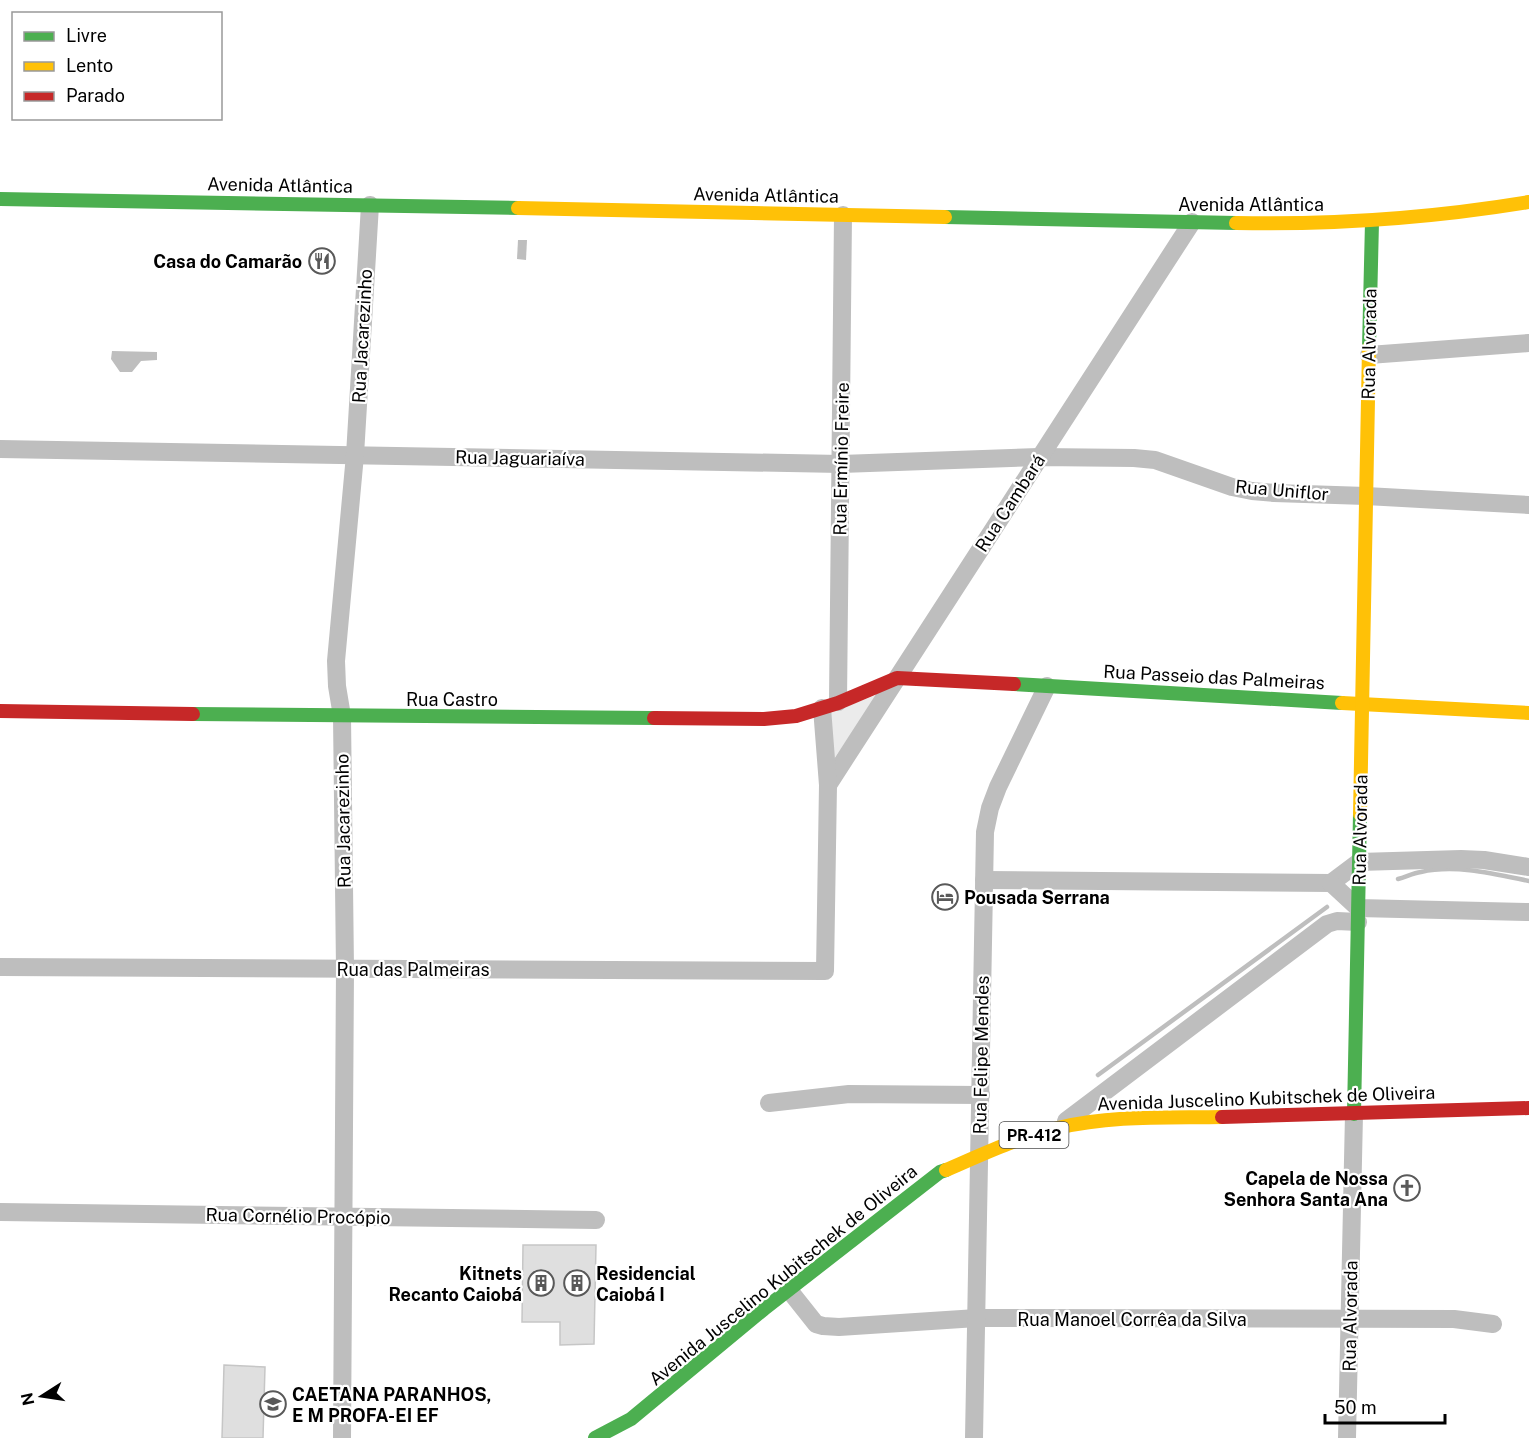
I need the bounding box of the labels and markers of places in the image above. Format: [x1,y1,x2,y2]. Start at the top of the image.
restaurant icon: Casa do Camarão [307,246,337,276]
place label: Casa do Camarão [153,251,302,272]
hotel icon: Pousada Serrana [930,882,960,912]
place label: Pousada Serrana [964,887,1110,908]
place label: Capela de Nossa Senhora Santa Ana [1224,1168,1388,1210]
church icon: Capela de Nossa Senhora Santa Ana [1392,1173,1422,1203]
place label: Kitnets Recanto Caiobá [388,1263,522,1305]
place label: Residencial Caiobá I [596,1263,696,1305]
building icon: Kitnets Recanto Caiobá [526,1268,556,1298]
building icon: Residencial Caiobá I [562,1268,592,1298]
place label: CAETANA PARANHOS, E M PROFA-EI EF [292,1384,492,1426]
school or university icon: CAETANA PARANHOS, E M PROFA-EI EF [258,1389,288,1419]

